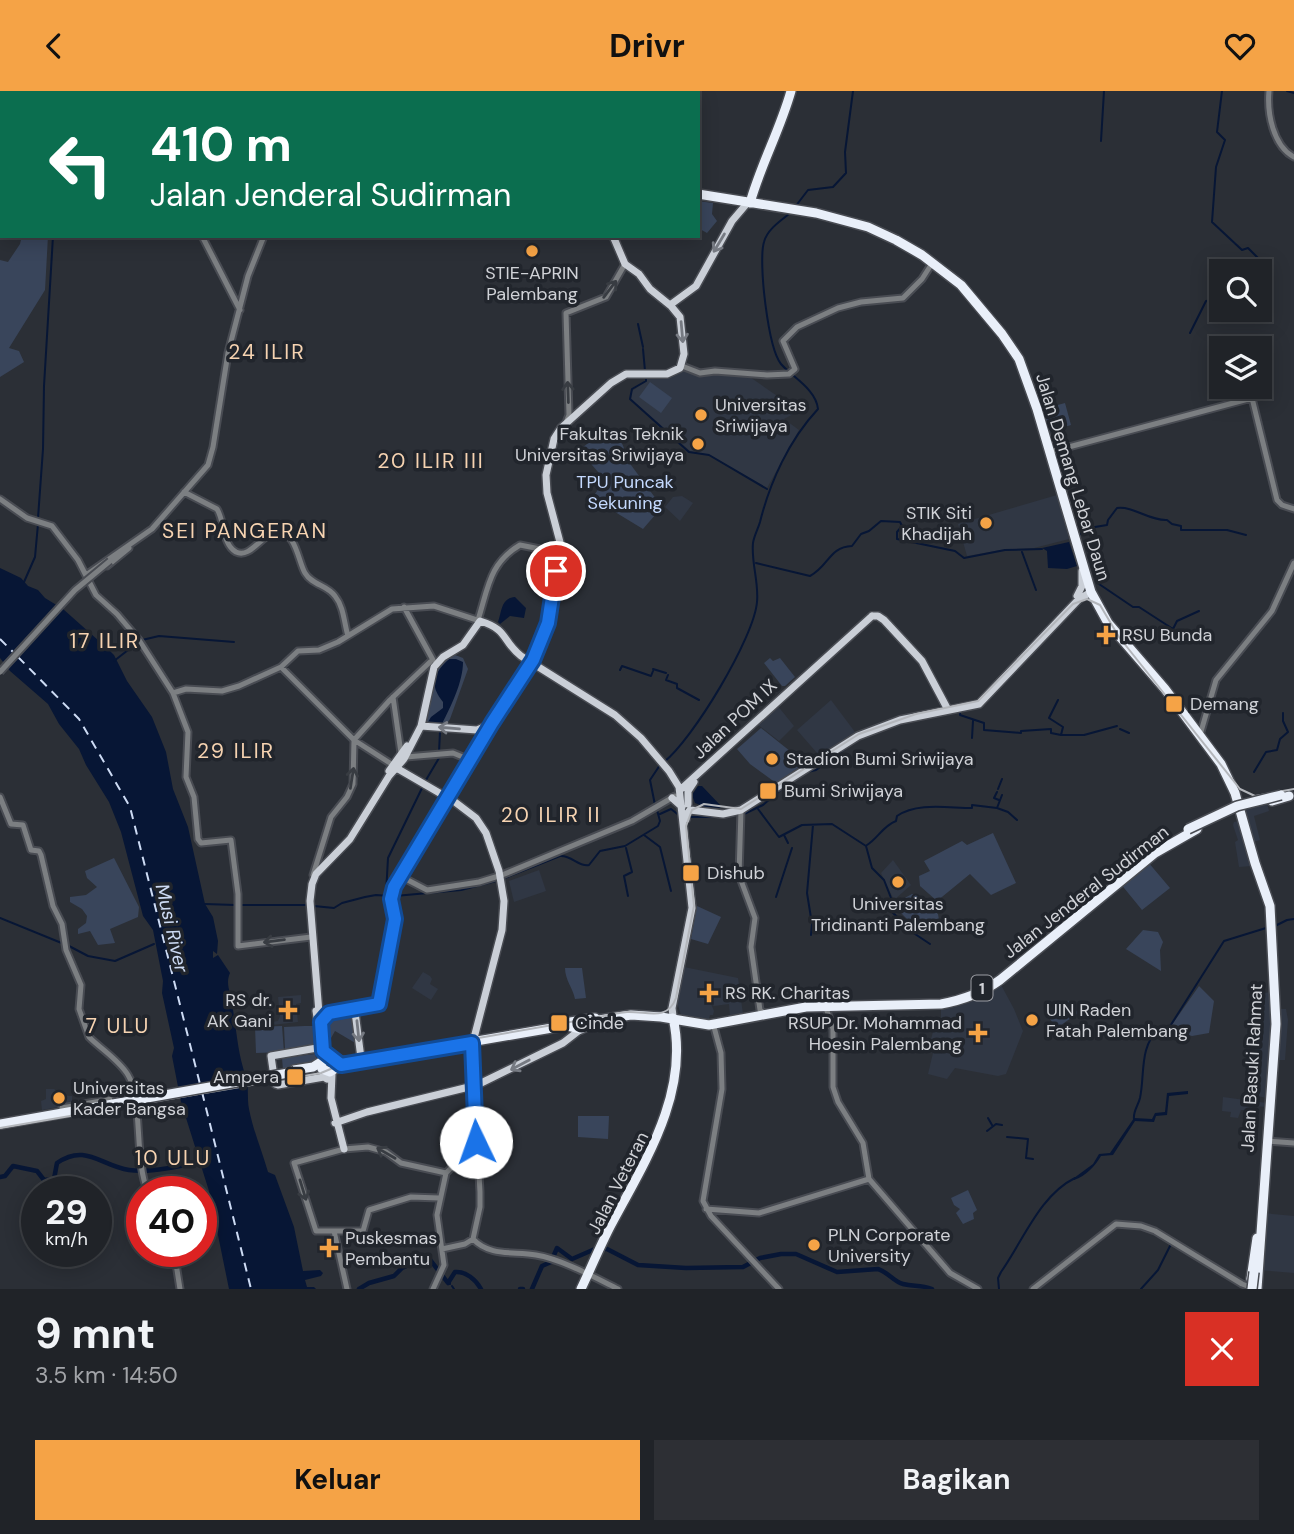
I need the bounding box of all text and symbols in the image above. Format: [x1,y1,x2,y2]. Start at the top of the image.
text: Drivr [609,25,685,67]
icon: back [35,27,73,65]
icon: heart [1221,27,1259,65]
text: 410 m [150,112,292,176]
icon: left [35,119,126,210]
text: Jalan Jenderal Sudirman [150,174,511,216]
one-way arrow [712,232,726,252]
marker: STIE-APRIN Palembang [524,243,540,259]
map controls [1209,259,1272,399]
button: search [1209,259,1272,322]
place label: STIE-APRIN Palembang [485,261,579,306]
one-way arrow [602,280,617,299]
one-way arrow [676,320,689,343]
button: layers [1209,336,1272,399]
district label: 24 ILIR [228,338,306,366]
street label: Jalan Demang Lebar Daun [1030,370,1116,584]
one-way arrow [562,380,575,403]
place label: Universitas Sriwijaya [715,393,807,438]
marker: Universitas Sriwijaya [693,407,709,423]
place label: Fakultas Teknik Universitas Sriwijaya [515,422,684,467]
marker: Fakultas Teknik Universitas Sriwijaya [690,436,706,452]
district label: 20 ILIR III [377,447,485,475]
park label: TPU Puncak Sekuning [576,470,674,515]
place label: STIK Siti Khadijah [901,501,972,546]
marker: STIK Siti Khadijah [978,515,994,531]
district label: SEI PANGERAN [162,517,328,545]
pin [526,541,586,601]
icon: arrive [537,552,575,590]
place label: RSU Bunda [1122,623,1212,647]
marker: RSU Bunda [1096,625,1116,645]
district label: 17 ILIR [70,627,140,655]
street label: Jalan POM IX [688,674,782,764]
place label: Demang [1190,692,1259,716]
marker: Demang [1164,694,1184,714]
one-way arrow [438,721,460,734]
district label: 29 ILIR [197,737,275,765]
place label: Stadion Bumi Sriwijaya [786,747,974,771]
marker: Stadion Bumi Sriwijaya [764,751,780,767]
one-way arrow [346,767,359,789]
place label: Bumi Sriwijaya [784,779,903,803]
marker: Bumi Sriwijaya [758,781,778,801]
district label: 20 ILIR II [501,801,601,829]
street label: Jalan Jenderal Sudirman [999,820,1173,964]
place label: Dishub [707,861,765,885]
marker: Dishub [681,863,701,883]
marker: Universitas Tridinanti Palembang [890,874,906,890]
water label: Musi River [150,881,195,976]
place label: Universitas Tridinanti Palembang [811,892,985,937]
one-way arrow [263,934,286,947]
road number: 1 [972,975,992,1000]
place label: RS RK. Charitas [725,981,850,1005]
marker: RS RK. Charitas [699,983,719,1003]
street label: Jalan Basuki Rahmat [1236,983,1268,1153]
place label: RS dr. AK Gani [207,988,272,1033]
place label: UIN Raden Fatah Palembang [1046,998,1188,1043]
marker: RS dr. AK Gani [278,1000,298,1020]
place label: Cinde [575,1011,624,1035]
place label: RSUP Dr. Mohammad Hoesin Palembang [788,1011,962,1056]
district label: 7 ULU [86,1012,150,1040]
marker: UIN Raden Fatah Palembang [1024,1012,1040,1028]
marker: Cinde [549,1013,569,1033]
one-way arrow [352,1019,365,1042]
marker: RSUP Dr. Mohammad Hoesin Palembang [968,1023,988,1043]
one-way arrow [510,1059,531,1072]
place label: Ampera [213,1065,279,1089]
marker: Ampera [285,1067,305,1087]
place label: Universitas Kader Bangsa [73,1076,186,1121]
marker: Universitas Kader Bangsa [51,1090,67,1106]
position arrow [439,1105,513,1179]
street label: Jalan Veteran [582,1128,654,1238]
district label: 10 ULU [135,1144,211,1172]
one-way arrow [376,1146,396,1160]
speed limit sign: 40 [126,1176,217,1267]
one-way arrow [298,1179,310,1201]
text: 29 [45,1189,88,1235]
place label: PLN Corporate University [828,1223,951,1268]
place label: Puskesmas Pembantu [345,1226,437,1271]
text: km/h [45,1227,88,1251]
marker: PLN Corporate University [806,1237,822,1253]
marker: Puskesmas Pembantu [319,1238,339,1258]
text: 9 mnt [35,1306,155,1361]
button: close [1185,1312,1259,1386]
text: 3.5 km · 14:50 [35,1360,178,1390]
button: Keluar [35,1440,640,1520]
button: Bagikan [654,1440,1259,1520]

